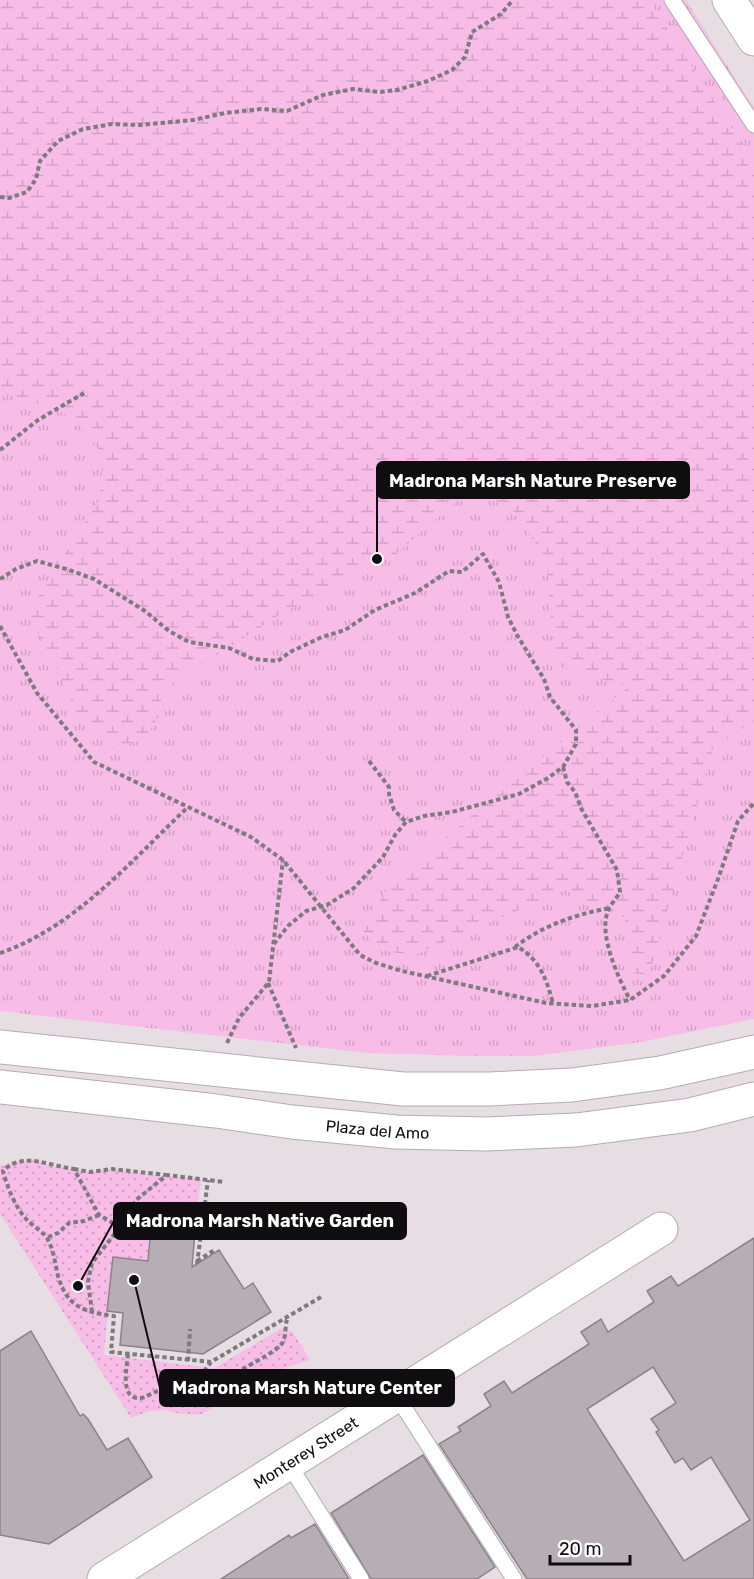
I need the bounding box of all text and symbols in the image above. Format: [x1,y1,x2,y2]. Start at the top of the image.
callout: Madrona Marsh Nature Preserve [377,462,689,498]
text: Madrona Marsh Nature Preserve [389,470,677,492]
street label: Plaza del Amo [325,1116,430,1143]
callout: Madrona Marsh Native Garden [114,1203,406,1239]
text: Madrona Marsh Native Garden [126,1210,394,1232]
callout: Madrona Marsh Nature Center [160,1370,454,1406]
text: Madrona Marsh Nature Center [172,1377,442,1399]
street label: Monterey Street [250,1413,362,1493]
scale bar [550,1528,630,1566]
text: 20 m [559,1538,601,1560]

